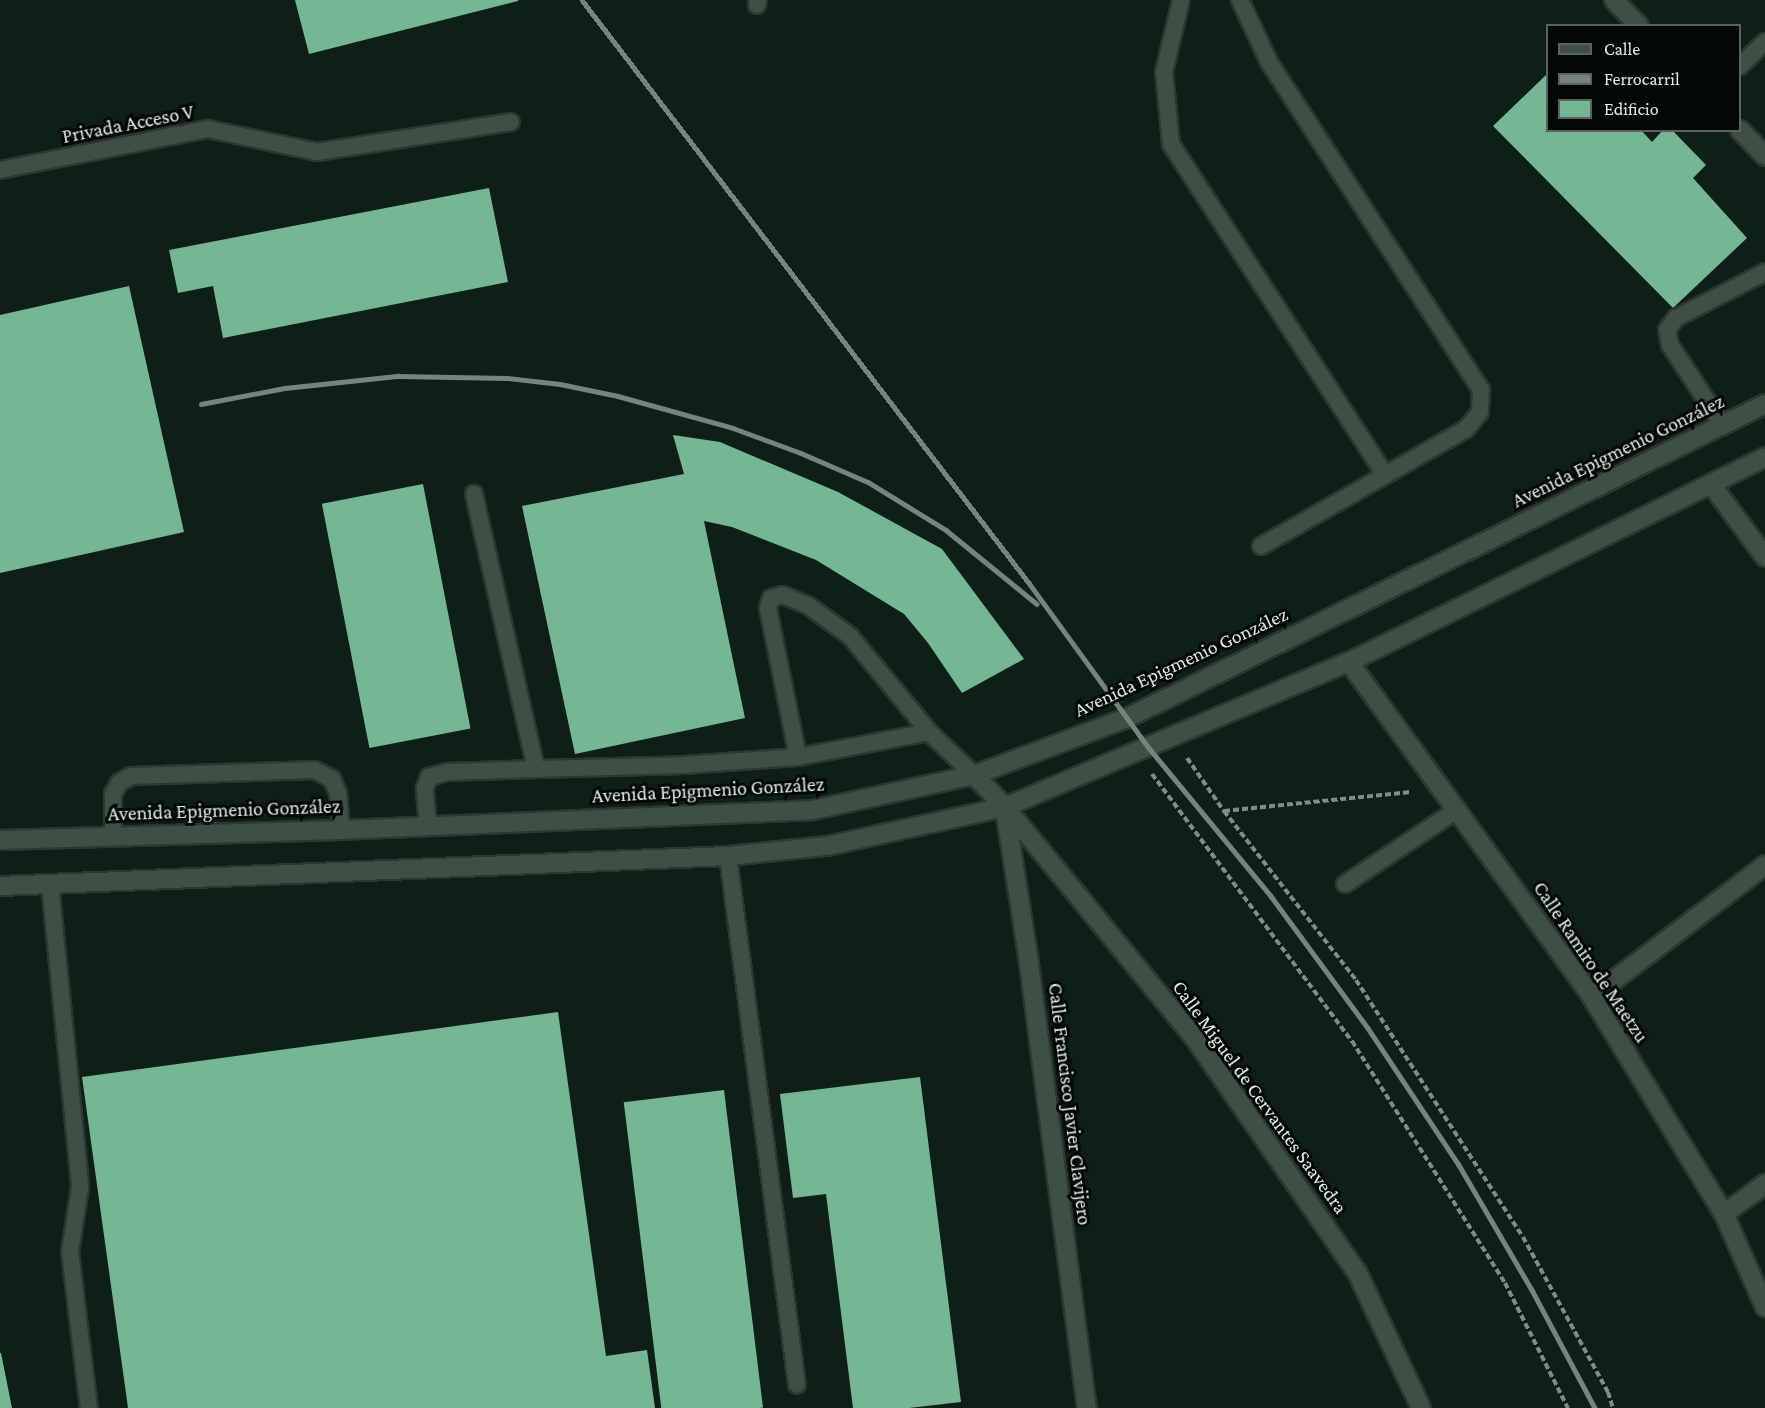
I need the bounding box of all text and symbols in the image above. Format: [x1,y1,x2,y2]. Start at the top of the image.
legend [1546,24,1741,132]
text: Calle [1604,39,1640,59]
text: Ferrocarril [1604,69,1680,89]
street label: Privada Acceso V [60,99,196,149]
text: Edificio [1604,99,1659,119]
street label: Avenida Epigmenio González [1508,389,1728,513]
street label: Avenida Epigmenio González [1071,602,1291,722]
street label: Avenida Epigmenio González [591,772,825,808]
street label: Avenida Epigmenio González [107,794,341,826]
street label: Calle Ramiro de Maetzu [1528,877,1654,1047]
street label: Calle Miguel de Cervantes Saavedra [1167,976,1353,1218]
street label: Calle Francisco Javier Clavijero [1043,981,1097,1227]

